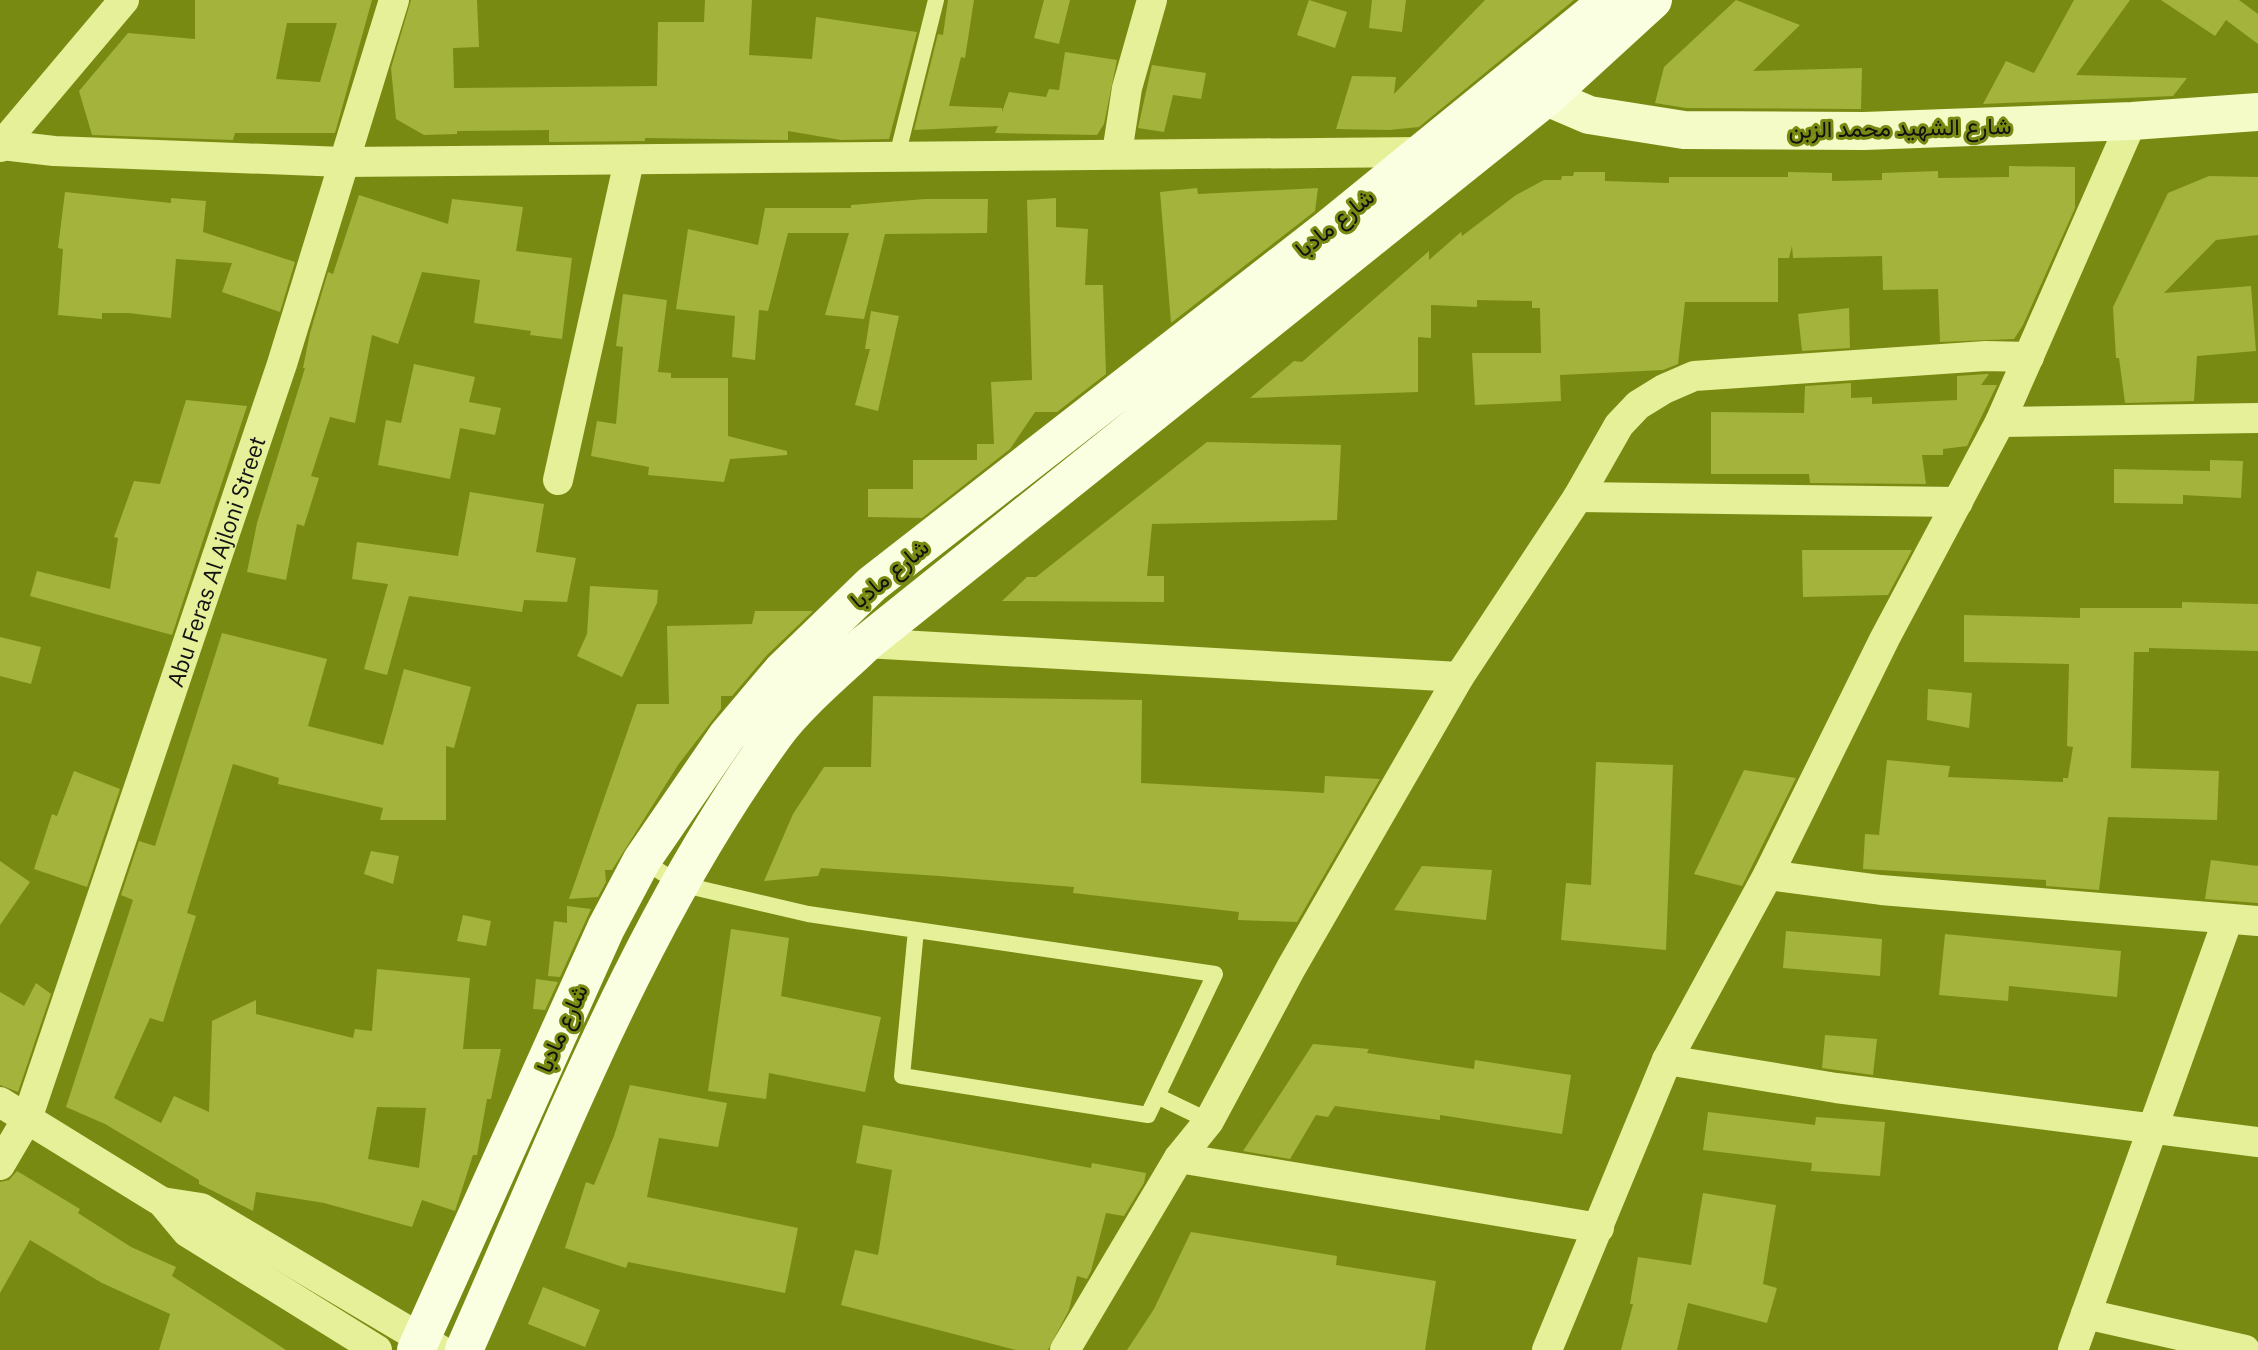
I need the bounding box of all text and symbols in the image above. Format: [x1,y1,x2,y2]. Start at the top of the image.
street label: شارع الشهيد محمد الزبن [1788,110,2012,146]
street label: شارع مادبا [1288,181,1381,265]
street label: Abu Feras Al Ajloni Street [159,432,272,690]
street label: شارع مادبا [843,531,936,616]
street label: شارع مادبا [528,979,596,1078]

